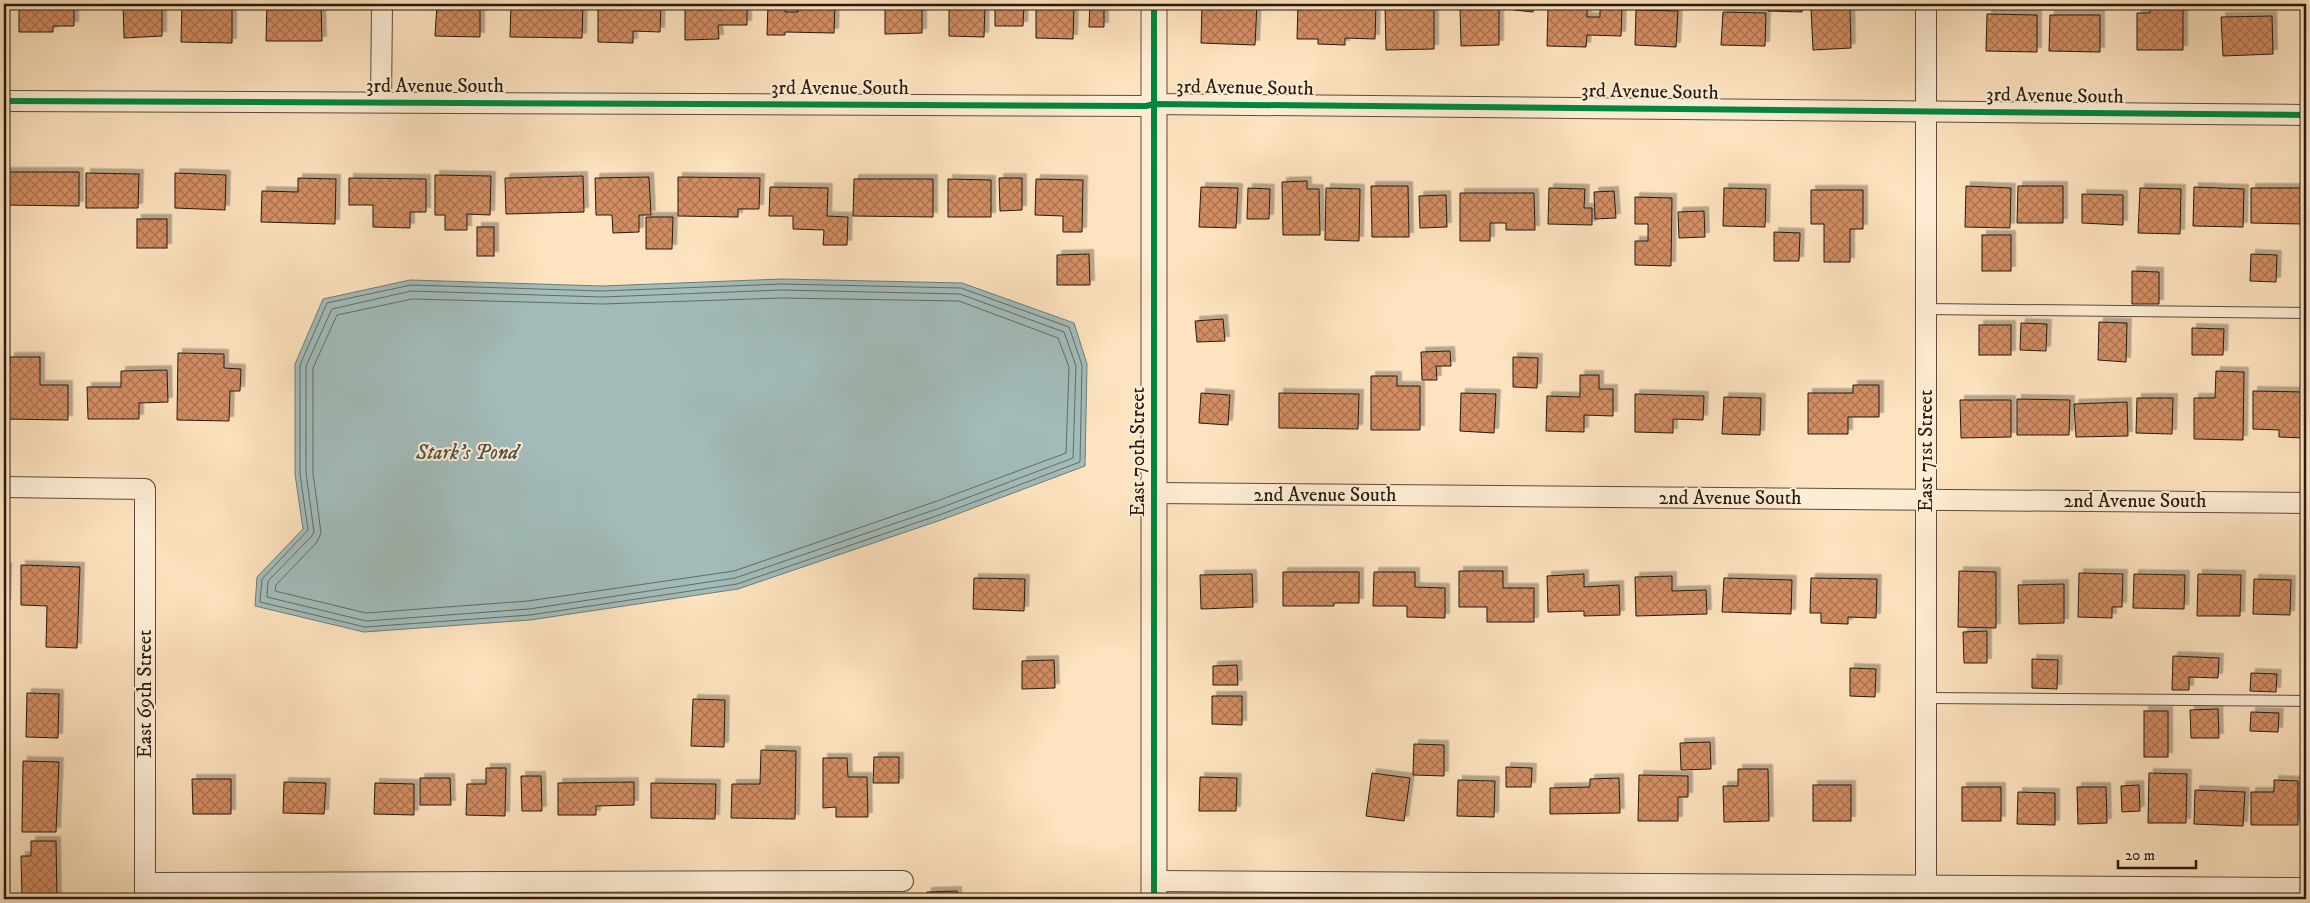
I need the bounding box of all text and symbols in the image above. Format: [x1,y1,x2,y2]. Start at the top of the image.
street label: 3rd Avenue South [366,74,504,99]
street label: 3rd Avenue South [1176,74,1315,102]
street label: 3rd Avenue South [771,76,909,101]
street label: 3rd Avenue South [1581,78,1720,106]
street label: 3rd Avenue South [1986,82,2125,110]
street label: East 70th Street [1126,387,1151,517]
street label: East 71st Street [1914,390,1939,512]
water label: Stark's Pond [415,440,521,466]
street label: 2nd Avenue South [1253,483,1397,508]
street label: 2nd Avenue South [1658,486,1802,511]
street label: 2nd Avenue South [2063,489,2207,514]
street label: East 69th Street [133,630,158,758]
scale bar [2118,838,2195,870]
text: 20 m [2125,846,2155,865]

